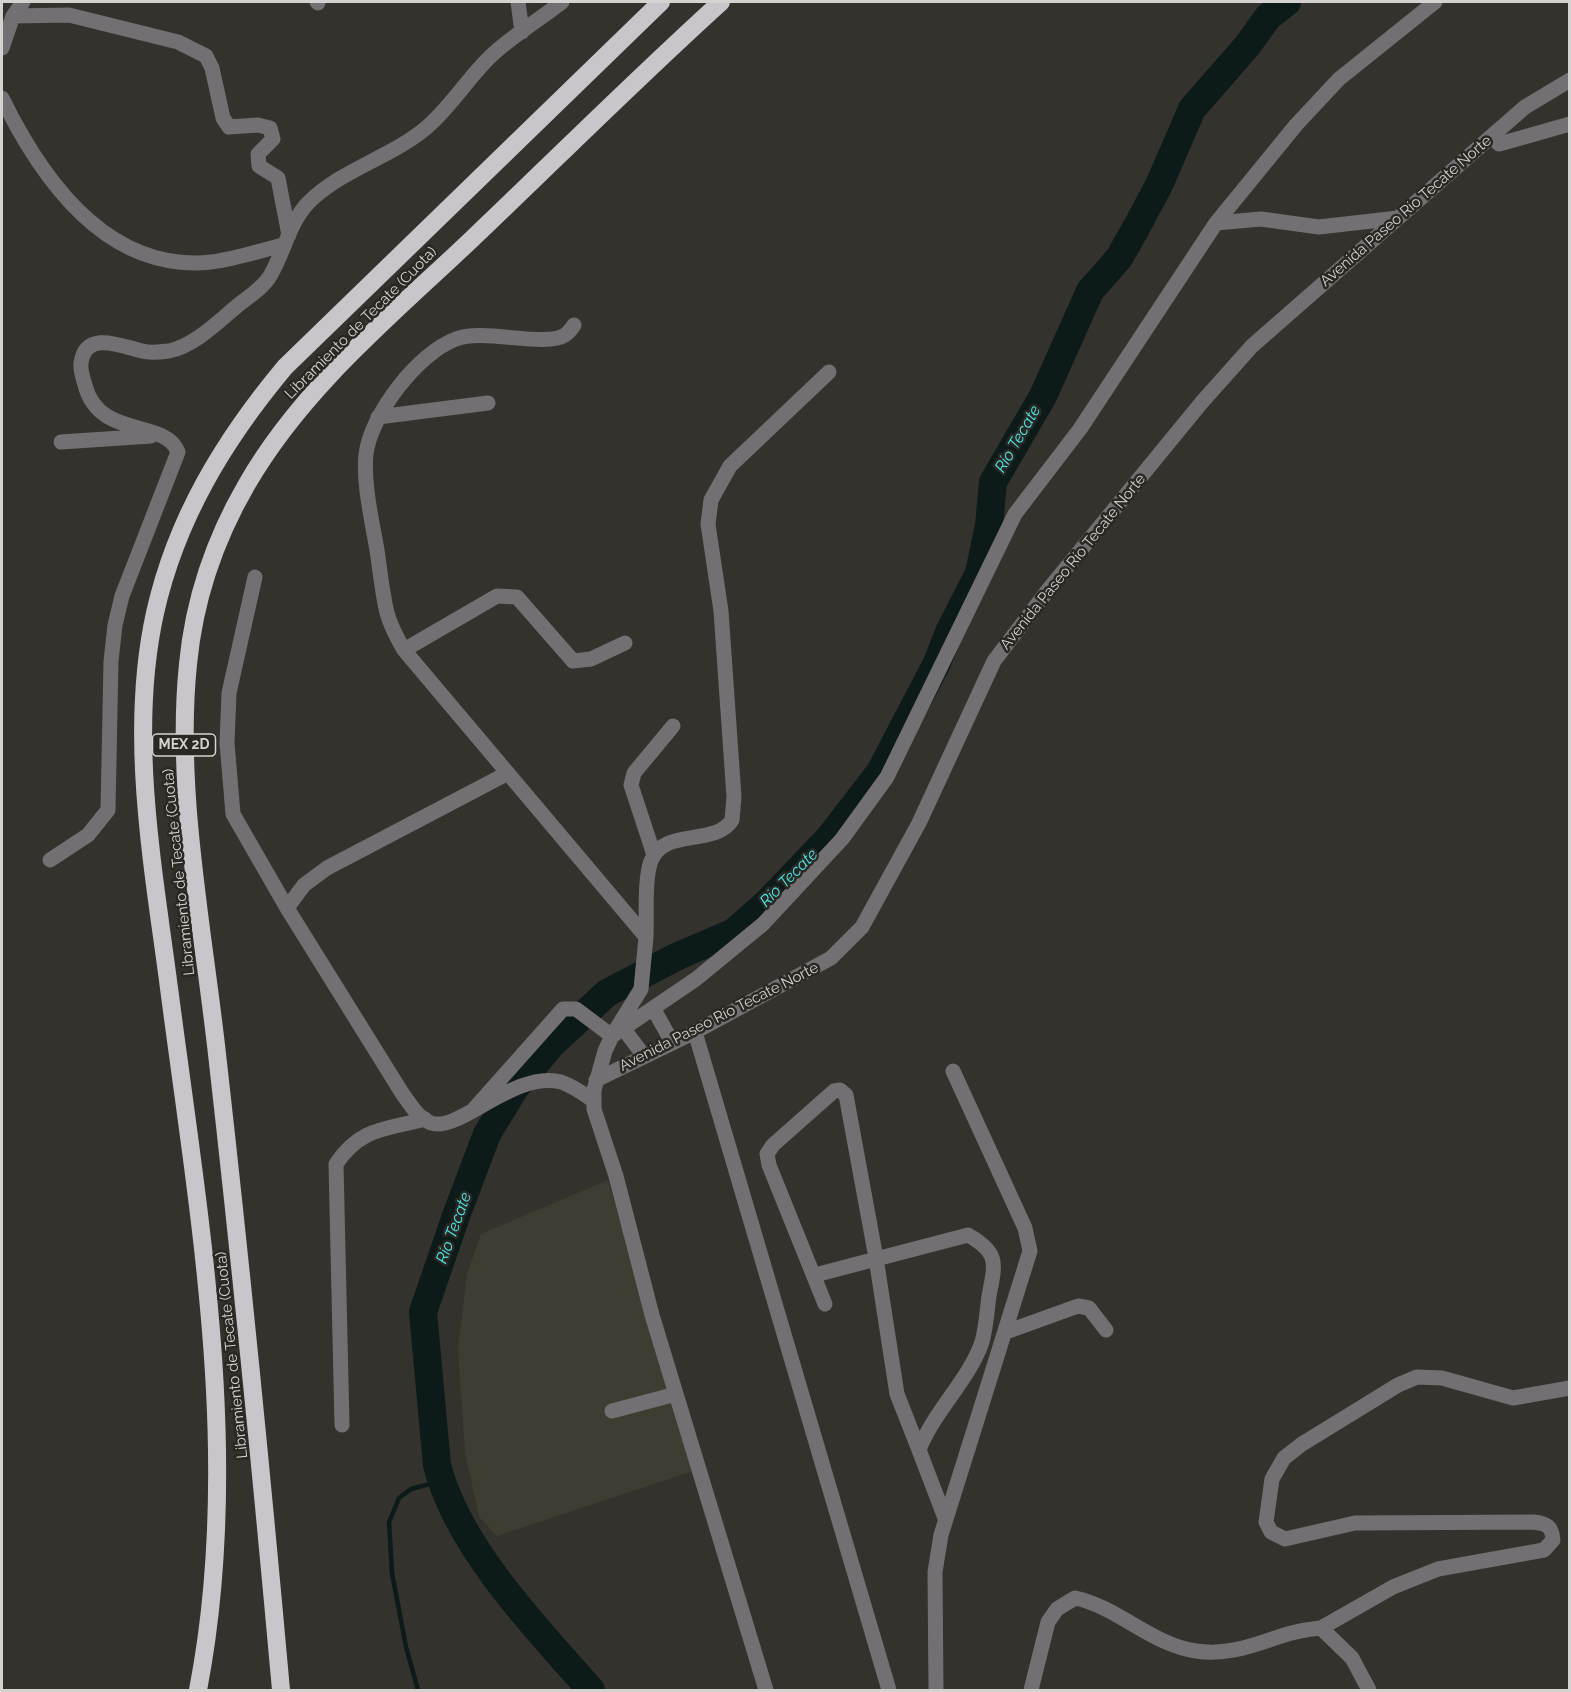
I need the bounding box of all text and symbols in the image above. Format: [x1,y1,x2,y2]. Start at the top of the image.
street label: Avenida Paseo Río Tecate Norte [1317,132,1495,290]
street label: Libramiento de Tecate (Cuota) [281,243,441,403]
water label: Río Tecate [991,402,1045,476]
street label: Avenida Paseo Río Tecate Norte [996,470,1150,654]
road number: MEX 2D [152,734,216,756]
street label: Libramiento de Tecate (Cuota) [159,768,199,976]
water label: Río Tecate [756,845,822,911]
street label: Avenida Paseo Río Tecate Norte [616,959,822,1075]
water label: Río Tecate [432,1190,476,1266]
street label: Libramiento de Tecate (Cuota) [212,1251,252,1459]

